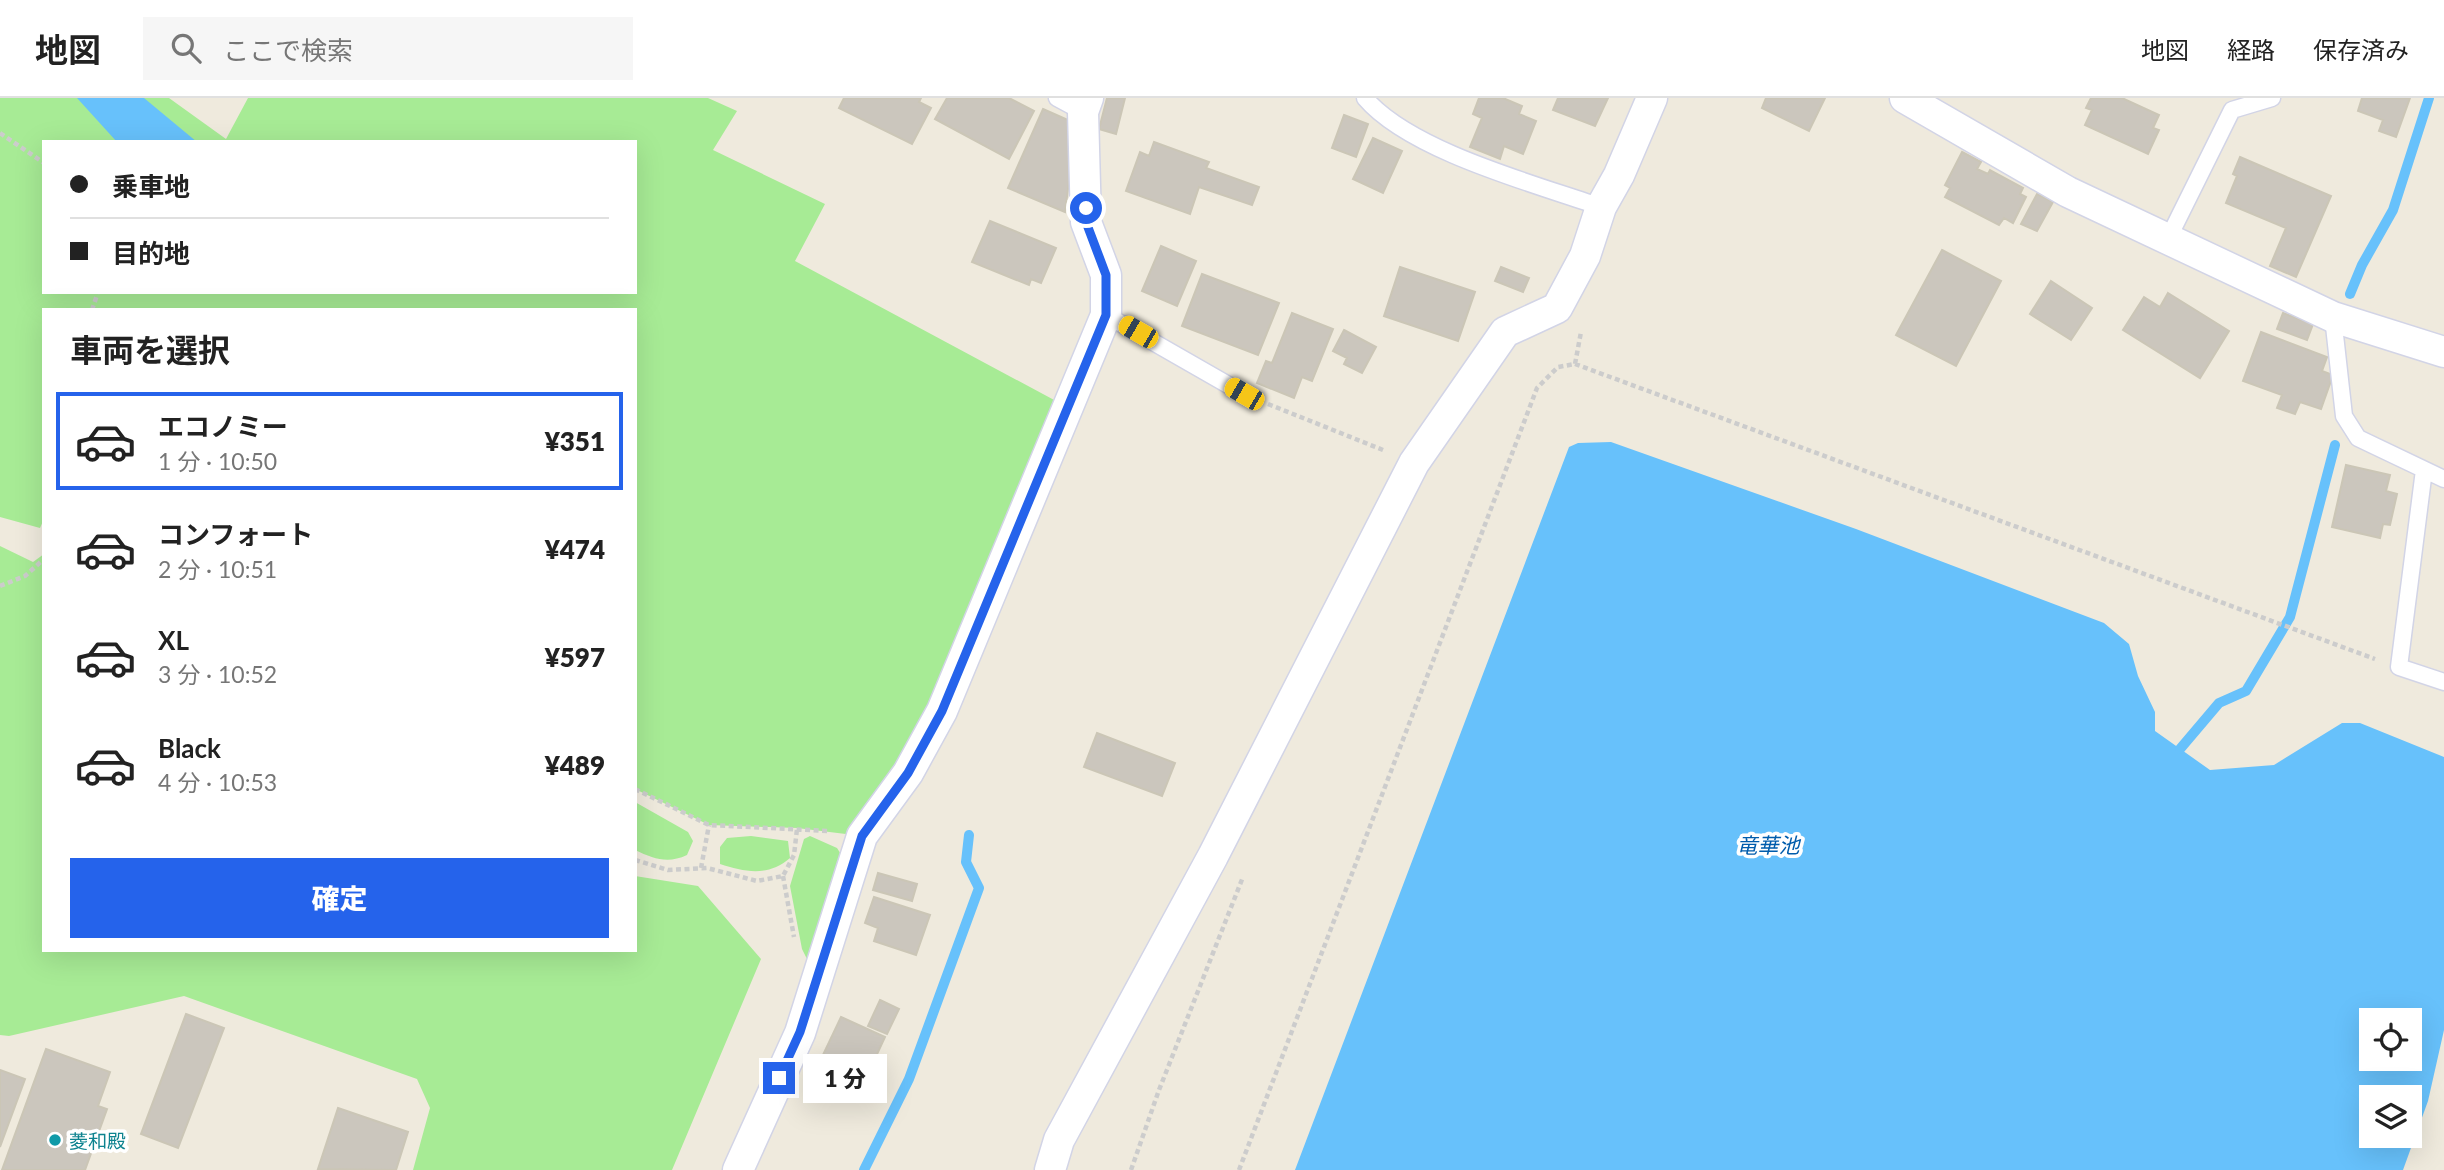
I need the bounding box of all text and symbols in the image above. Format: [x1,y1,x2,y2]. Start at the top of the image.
search box [143,17,633,80]
text: 地図 [35,29,101,69]
icon: search [167,29,205,67]
text: ここで検索 [223,34,353,66]
text: 地図 [2141,35,2189,64]
text: 経路 [2227,35,2275,64]
text: 保存済み [2313,35,2409,64]
text: 乗車地 [112,170,190,202]
route start [1070,192,1102,224]
text: 目的地 [112,237,190,269]
car [1115,312,1162,352]
text: 車両を選択 [70,330,230,369]
car [1221,374,1268,414]
icon: car [74,410,137,473]
text: エコノミー [158,410,288,442]
text: ¥351 [545,425,605,457]
text: 1 分 · 10:50 [158,447,277,475]
icon: car [74,518,137,581]
text: コンフォート [158,518,313,550]
text: ¥474 [545,533,605,565]
text: 2 分 · 10:51 [158,555,277,583]
text: XL [158,624,189,656]
icon: car [74,626,137,689]
text: ¥597 [545,641,605,673]
text: 3 分 · 10:52 [158,660,277,688]
text: Black [158,732,221,764]
icon: car [74,734,137,797]
text: ¥489 [545,749,605,781]
text: 4 分 · 10:53 [158,768,277,796]
water label: 竜華池 [1737,832,1801,857]
button: 確定 [70,858,609,938]
map controls [2359,1008,2422,1148]
button: locate [2359,1008,2422,1071]
callout: 1 分 [804,1054,888,1102]
route end [763,1062,795,1094]
text: 1 分 [824,1064,866,1092]
button: layers [2359,1085,2422,1148]
place label: 菱和殿 [69,1129,126,1152]
marker: 菱和殿 [47,1132,63,1148]

